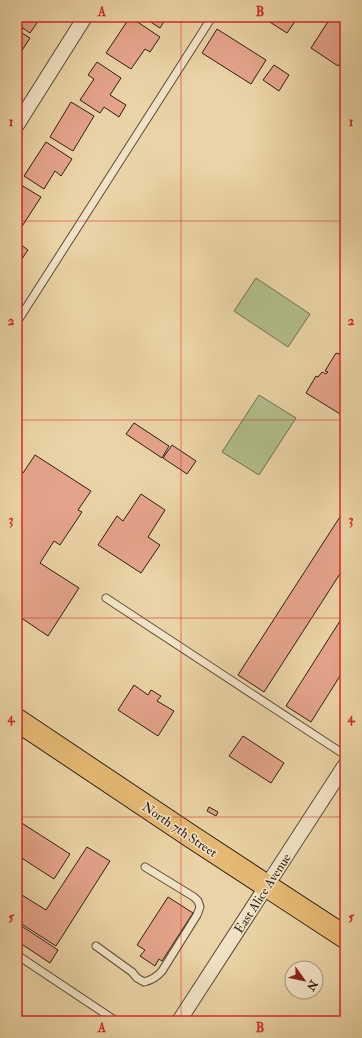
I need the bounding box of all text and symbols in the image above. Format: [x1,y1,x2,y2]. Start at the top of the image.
text: A [97,4,107,20]
text: B [256,4,264,20]
text: 1 [9,114,14,130]
text: 1 [349,114,354,130]
text: 2 [8,313,15,329]
text: 2 [348,313,355,329]
text: 3 [9,512,14,528]
text: 3 [349,512,354,528]
text: 4 [6,710,15,726]
text: 4 [346,710,355,726]
street label: North 7th Street [139,799,220,861]
street label: East Alice Avenue [231,850,295,937]
text: 5 [8,909,14,925]
text: 5 [348,909,354,925]
north arrow [284,960,324,1000]
text: N [303,977,321,994]
text: A [97,1020,107,1036]
text: B [256,1020,264,1036]

